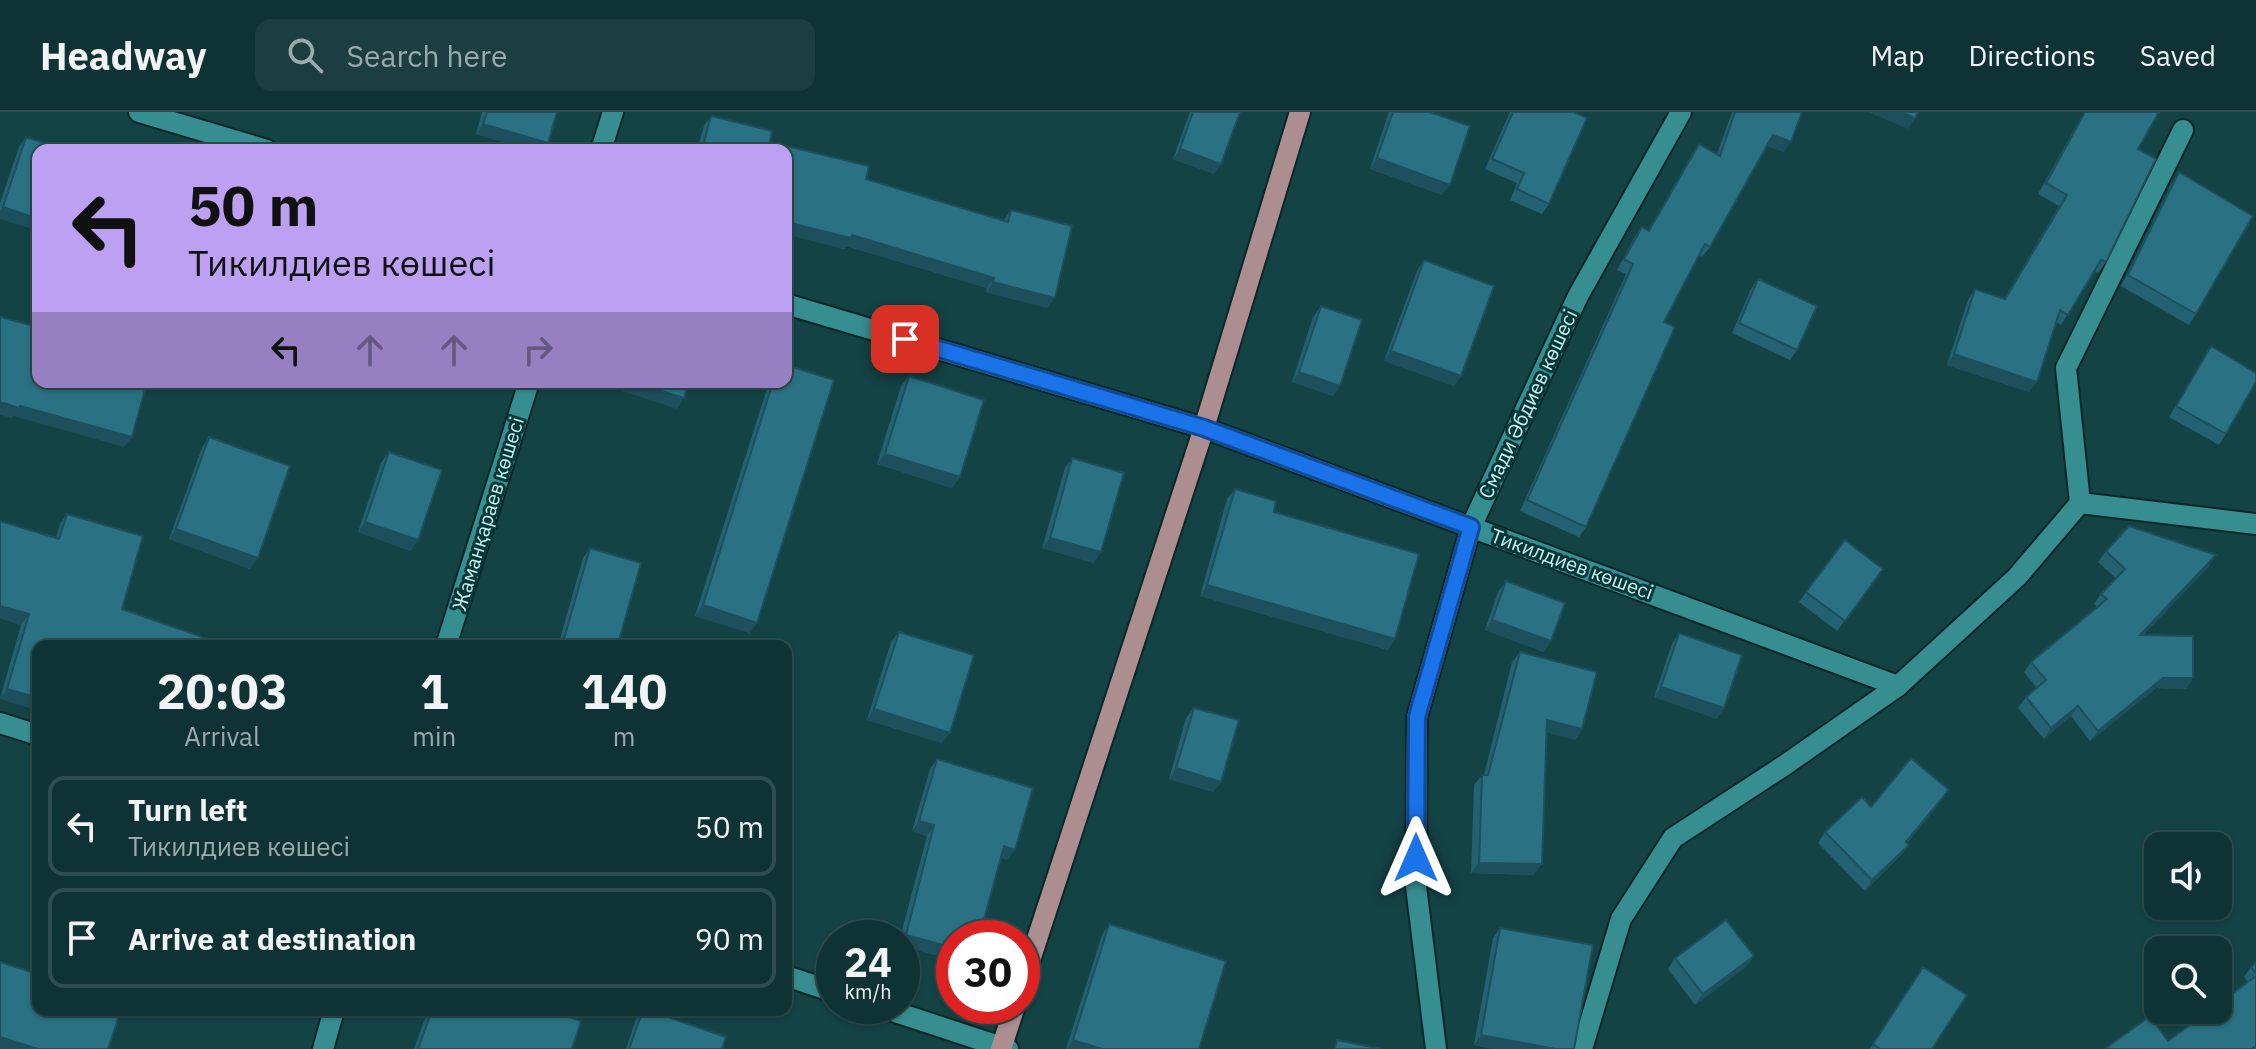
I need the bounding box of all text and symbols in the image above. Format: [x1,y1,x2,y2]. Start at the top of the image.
search box [255,19,815,91]
text: Headway [40,31,207,80]
icon: search [283,33,327,77]
text: Search here [347,36,507,75]
text: Map [1870,37,1924,74]
text: Directions [1968,37,2096,74]
text: Saved [2140,37,2216,74]
text: 50 m [188,169,318,241]
icon: left [56,176,160,280]
text: Тикилдиев көшесі [188,239,495,286]
pin [871,305,939,373]
street label: Смади Әбдиев көшесі [1472,305,1583,503]
icon: arrive [883,317,927,361]
icon: left [264,328,308,372]
icon: ahead [348,328,392,372]
icon: ahead [432,328,476,372]
icon: right [516,328,560,372]
street label: Жаманқараев көшесі [445,414,530,614]
street label: Тикилдиев көшесі [1487,522,1657,605]
text: 20:03 [157,660,288,722]
text: 1 [420,660,449,722]
text: 140 [581,660,667,722]
text: Arrival [184,719,260,753]
text: min [412,719,456,753]
text: m [613,719,635,753]
text: Turn left [128,790,247,829]
icon: left [60,804,104,848]
text: 50 m [695,807,764,846]
position arrow [1374,816,1458,900]
text: Тикилдиев көшесі [128,829,350,863]
map controls [2144,832,2232,1024]
button: sound [2144,832,2232,920]
icon: arrive [60,916,104,960]
text: Arrive at destination [128,919,416,958]
text: 90 m [695,919,764,958]
speed limit sign: 30 [936,920,1040,1024]
text: 24 [844,936,892,988]
button: search [2144,936,2232,1024]
text: km/h [844,978,892,1005]

